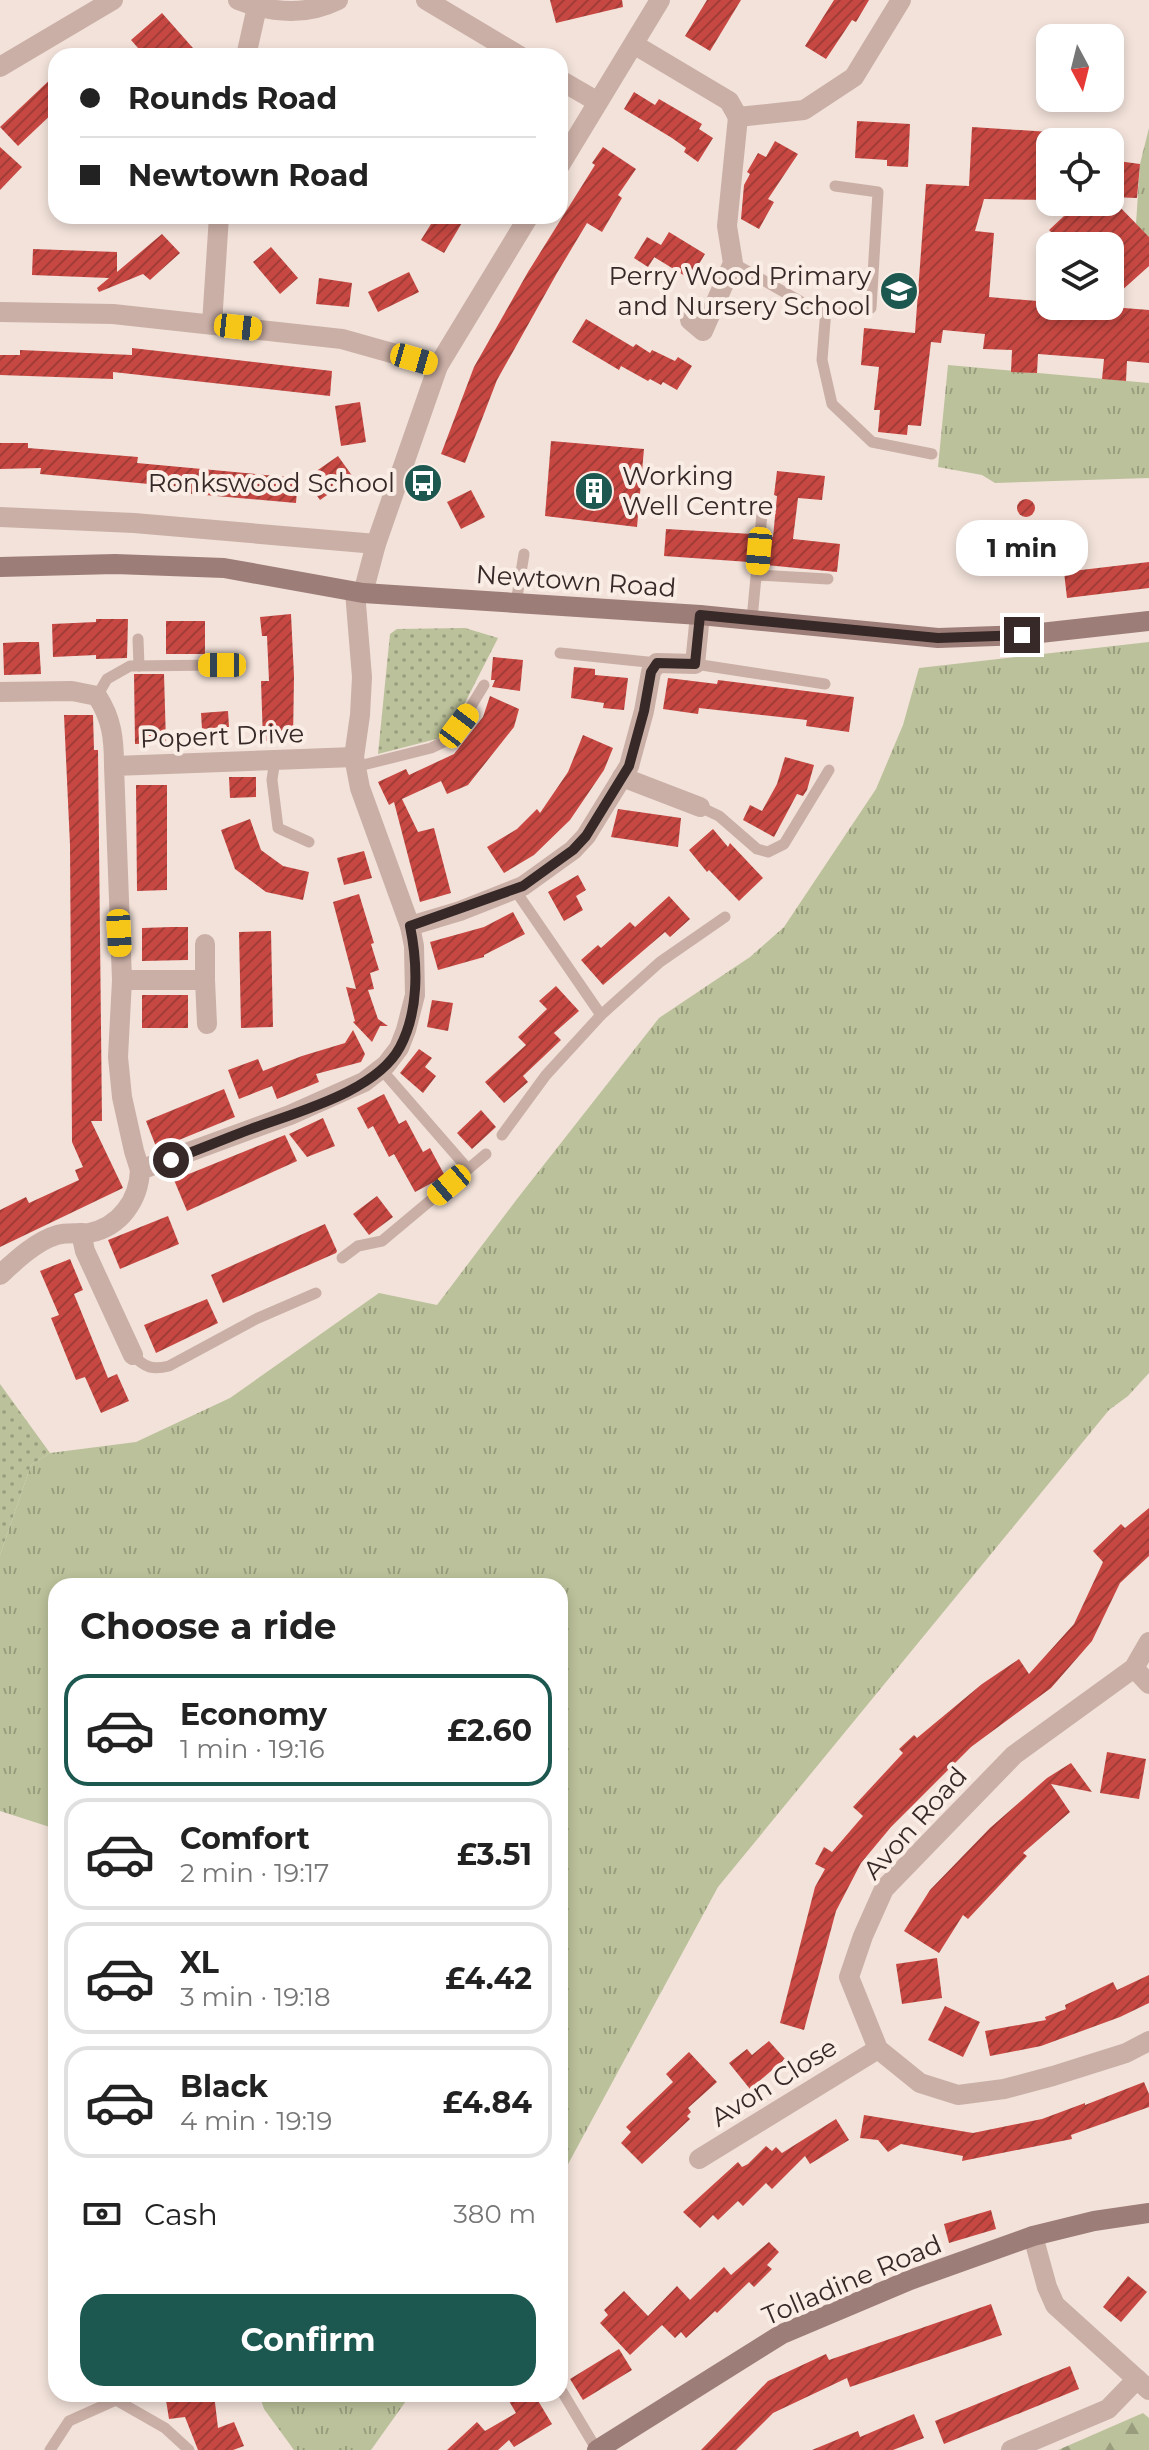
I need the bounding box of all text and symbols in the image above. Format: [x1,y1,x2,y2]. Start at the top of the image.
north arrow [1036,24,1124,112]
map controls [1036,24,1124,320]
text: Rounds Road [128,80,337,117]
button: locate [1036,128,1124,216]
text: Newtown Road [128,157,369,194]
button: layers [1036,232,1124,320]
place label: Perry Wood Primary and Nursery School [609,260,872,322]
school or university icon: Perry Wood Primary and Nursery School [878,270,920,312]
car [213,313,263,341]
car [388,341,440,377]
place label: Working Well Centre [622,460,773,522]
bus stop icon: Ronkswood School [402,462,444,504]
place label: Ronkswood School [148,467,395,499]
building icon: Working Well Centre [573,470,615,512]
callout: 1 min [956,519,1088,575]
car [745,526,773,576]
text: 1 min [987,532,1057,564]
street label: Newtown Road [475,558,677,604]
route end [1004,617,1040,653]
car [198,653,246,677]
car [435,700,483,752]
street label: Popert Drive [139,717,305,755]
car [106,908,132,958]
route start [153,1142,189,1178]
car [423,1160,475,1210]
text: Choose a ride [80,1604,337,1648]
icon: car [84,1694,156,1766]
text: Economy [180,1696,327,1733]
text: £2.60 [447,1712,532,1749]
text: 1 min · 19:16 [180,1733,324,1765]
street label: Avon Road [856,1760,974,1886]
icon: car [84,1818,156,1890]
text: Comfort [180,1820,310,1857]
text: £3.51 [457,1836,532,1873]
text: 2 min · 19:17 [180,1857,329,1889]
icon: car [84,1942,156,2014]
text: XL [180,1944,219,1981]
text: £4.42 [445,1960,532,1997]
text: 3 min · 19:18 [180,1981,331,2013]
street label: Avon Close [705,2031,843,2133]
icon: car [84,2066,156,2138]
text: Black [180,2068,268,2105]
text: £4.84 [443,2084,532,2121]
text: 4 min · 19:19 [180,2105,332,2137]
icon: cash [80,2192,124,2236]
text: Cash [144,2196,218,2233]
text: 380 m [453,2198,536,2230]
street label: Tolladine Road [757,2228,947,2332]
button: Confirm [80,2294,536,2386]

